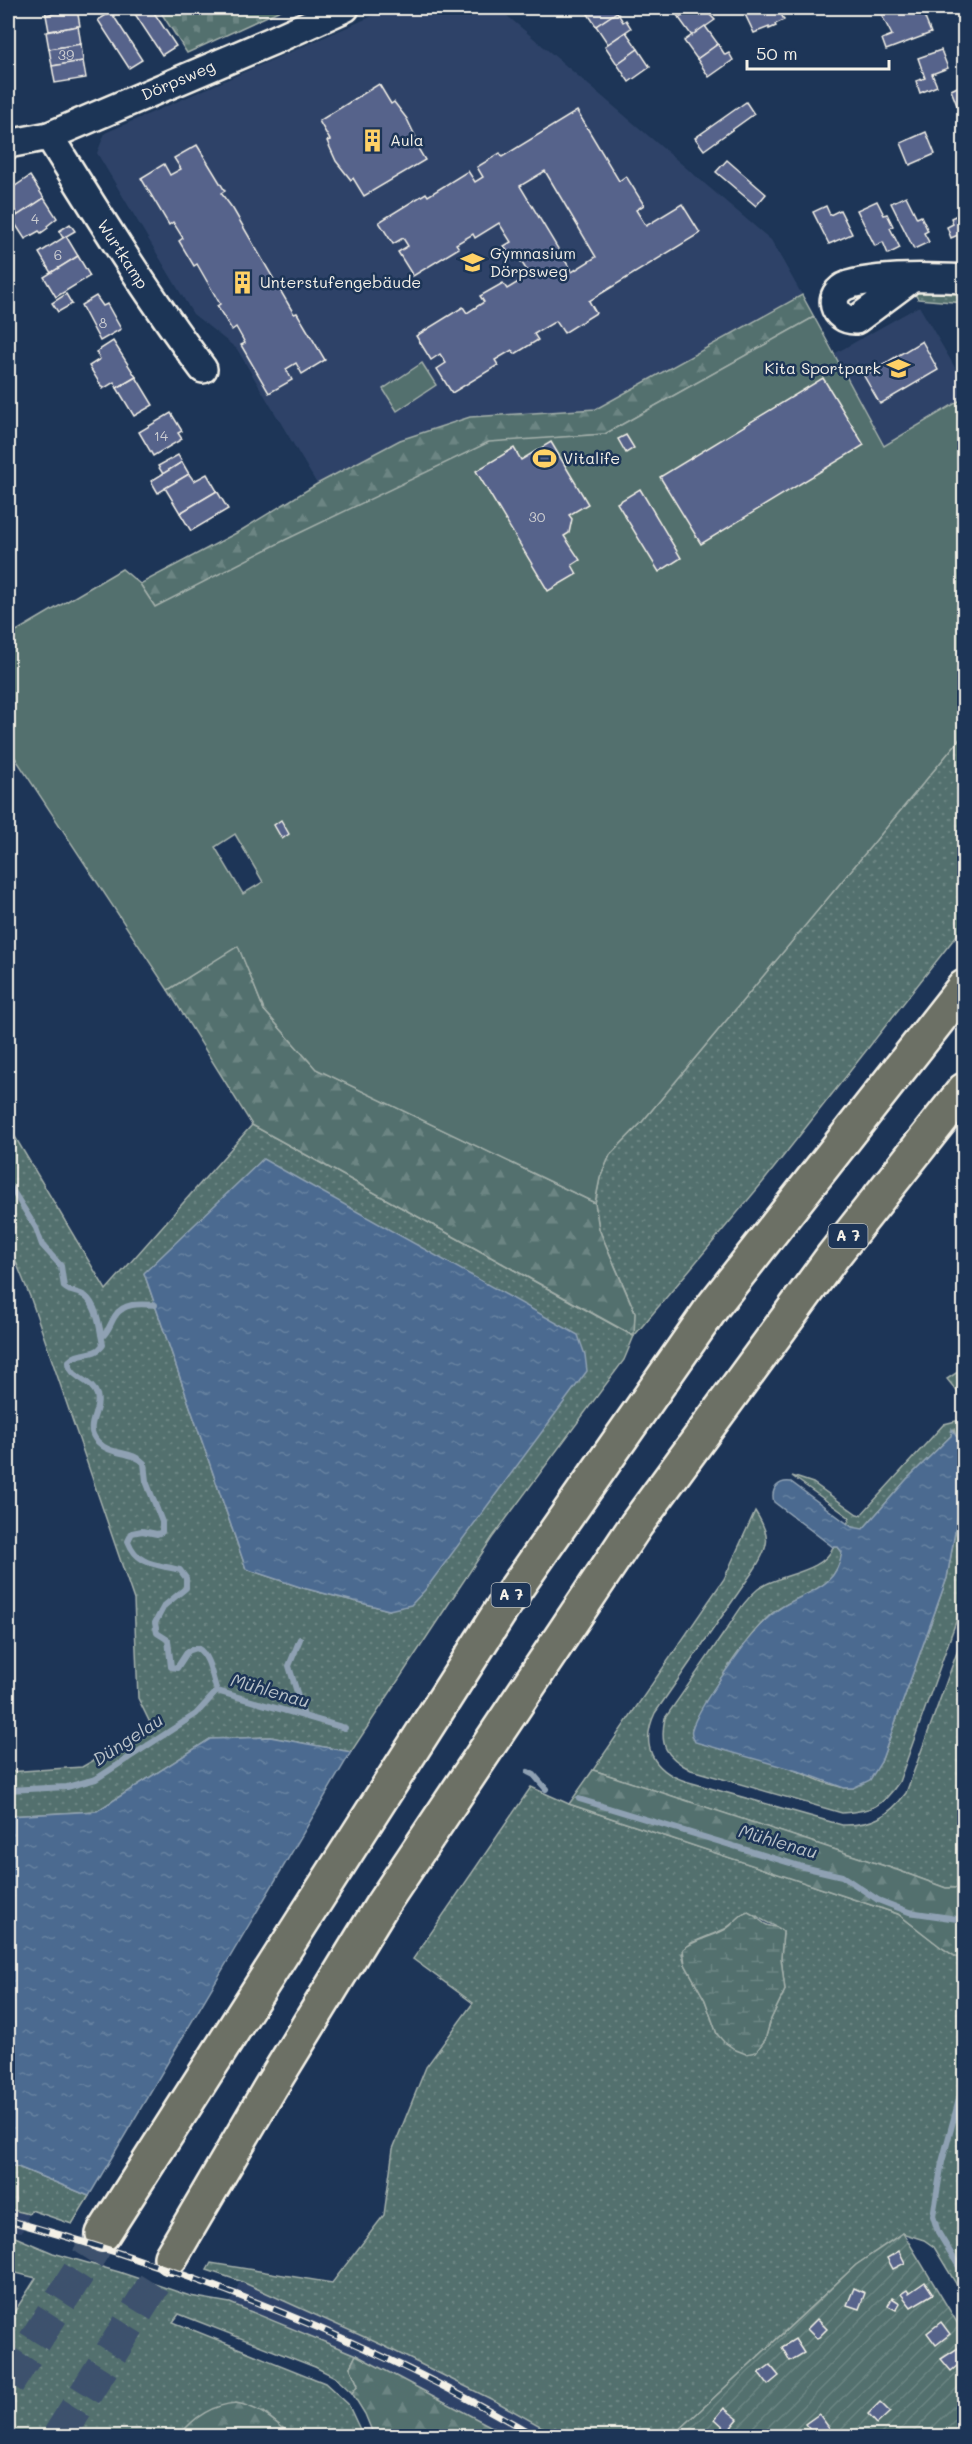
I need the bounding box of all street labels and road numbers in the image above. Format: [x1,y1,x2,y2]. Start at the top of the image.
street label: Dörpsweg [138,55,218,104]
street label: Wurtkamp [93,215,154,293]
road number: A 7 [828,1224,868,1248]
road number: A 7 [492,1583,530,1607]

